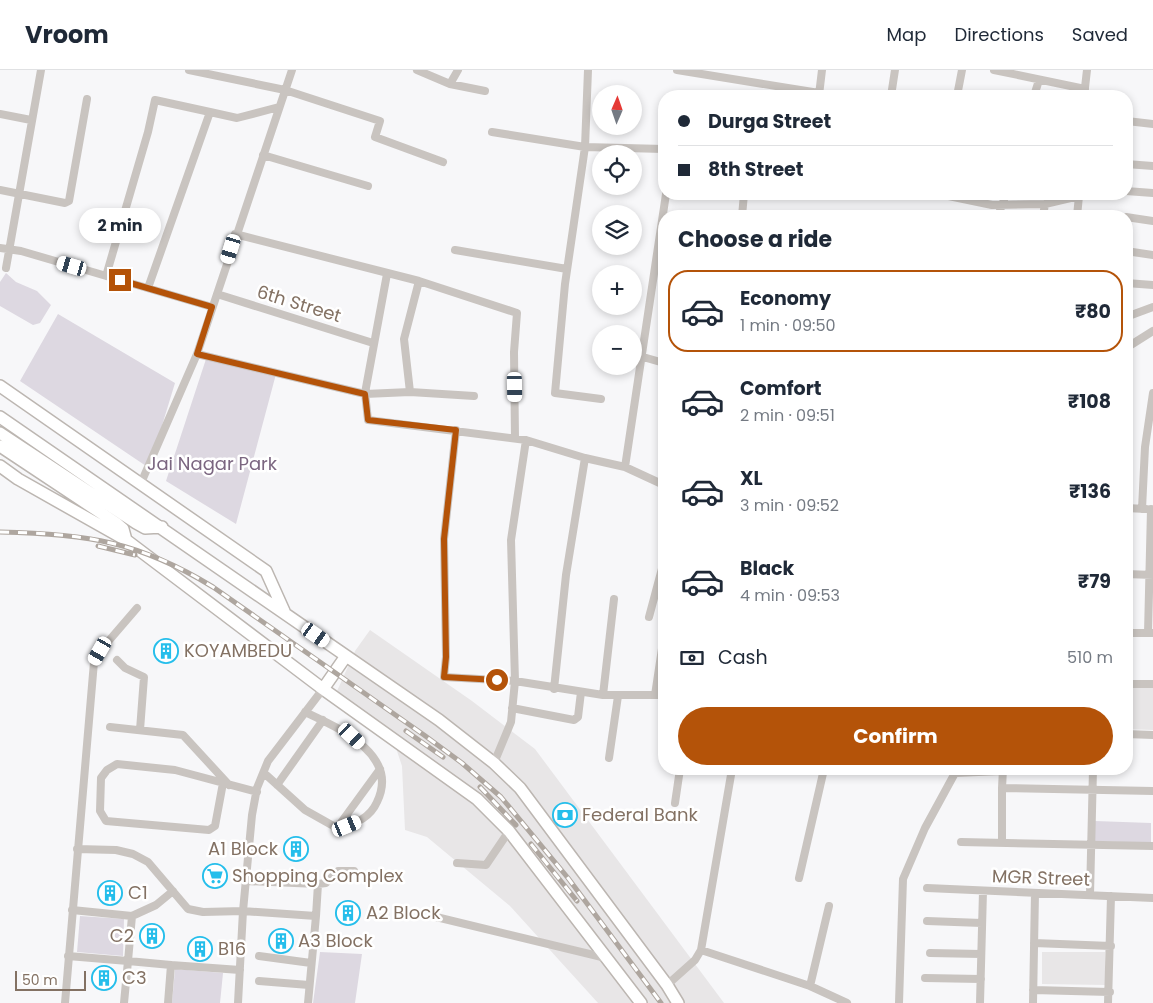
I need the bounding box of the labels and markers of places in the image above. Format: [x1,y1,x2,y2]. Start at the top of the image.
building icon: KOYAMBEDU [153,638,179,664]
place label: KOYAMBEDU [184,638,292,663]
bank icon: Federal Bank [552,802,578,828]
place label: Federal Bank [582,802,698,827]
place label: A1 Block [208,836,279,861]
building icon: A1 Block [283,836,309,862]
supermarket icon: Shopping Complex [202,863,228,889]
place label: Shopping Complex [232,863,404,888]
building icon: C1 [97,880,123,906]
place label: C1 [128,880,148,905]
building icon: A2 Block [335,900,361,926]
place label: A2 Block [366,900,441,925]
place label: C2 [110,923,134,948]
building icon: C2 [139,923,165,949]
building icon: A3 Block [268,928,294,954]
place label: A3 Block [298,928,373,953]
building icon: B16 [187,936,213,962]
place label: B16 [218,936,246,961]
building icon: C3 [91,965,117,991]
place label: C3 [122,965,147,990]

